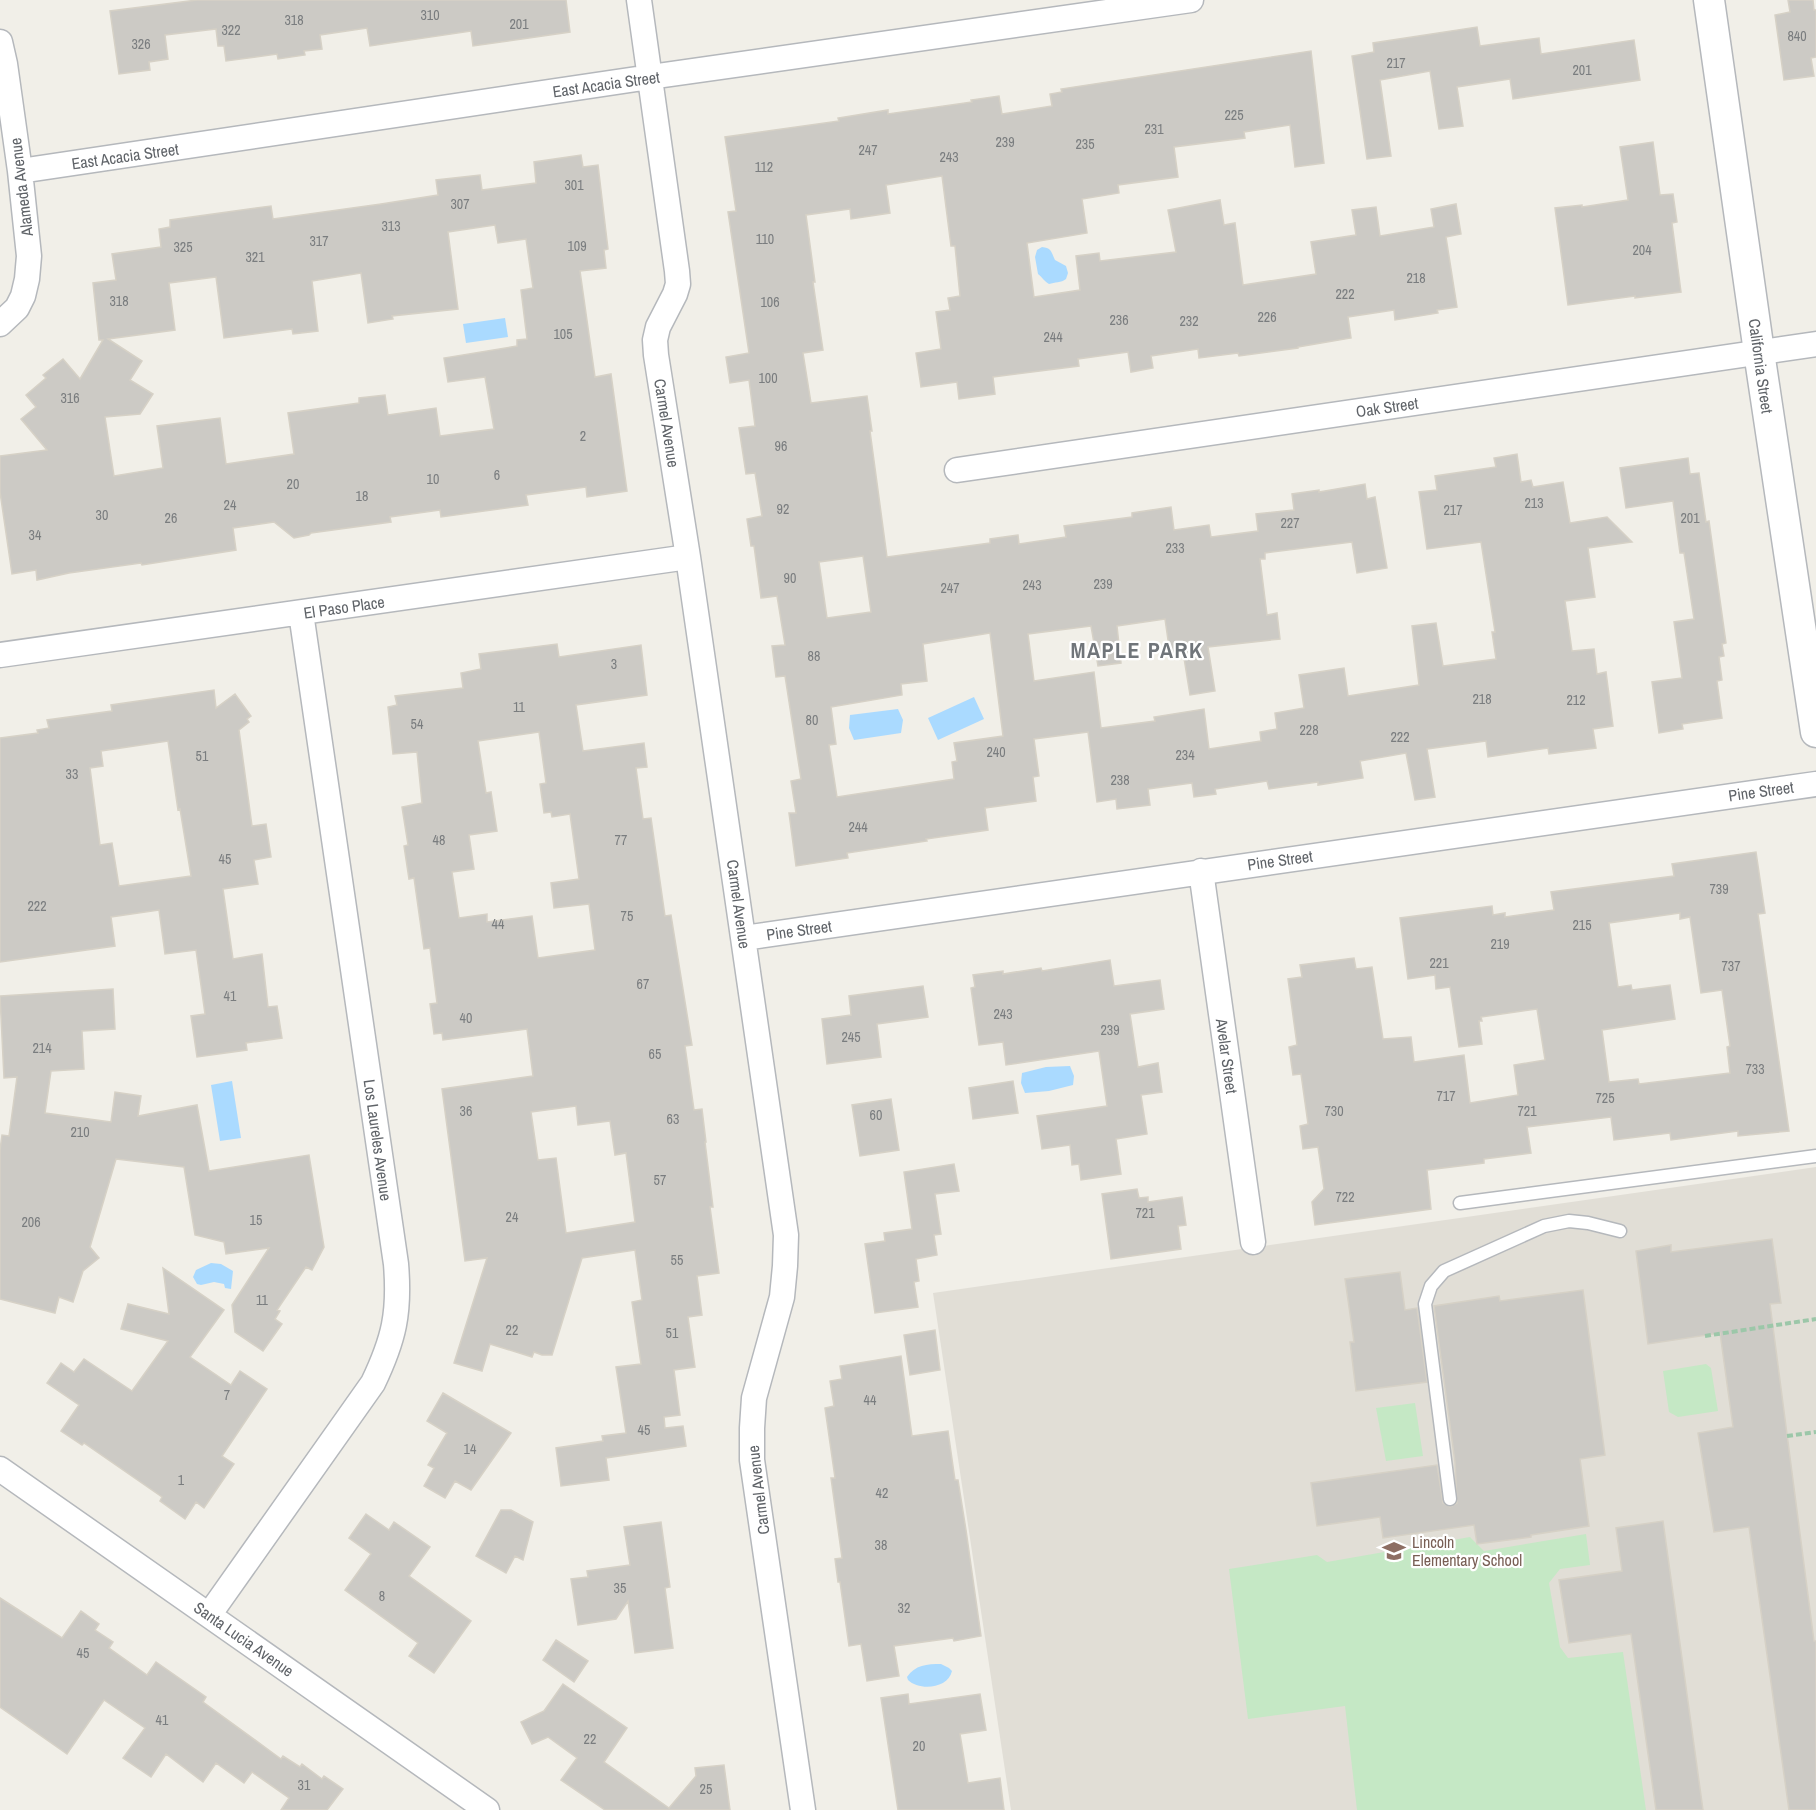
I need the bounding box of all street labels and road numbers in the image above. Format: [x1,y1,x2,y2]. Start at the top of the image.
street label: East Acacia Street [551,66,661,102]
street label: Alameda Avenue [4,137,38,238]
street label: East Acacia Street [70,138,180,174]
street label: California Street [1743,317,1779,415]
street label: Carmel Avenue [649,377,685,469]
street label: Oak Street [1354,392,1420,422]
street label: El Paso Place [302,590,386,624]
street label: Pine Street [1727,775,1795,806]
street label: Pine Street [1246,844,1314,875]
street label: Carmel Avenue [722,858,756,950]
street label: Pine Street [765,914,833,945]
street label: Avelar Street [1211,1016,1243,1095]
street label: Los Laureles Avenue [359,1078,397,1202]
street label: Carmel Avenue [742,1444,774,1536]
street label: Santa Lucia Avenue [190,1596,298,1682]

